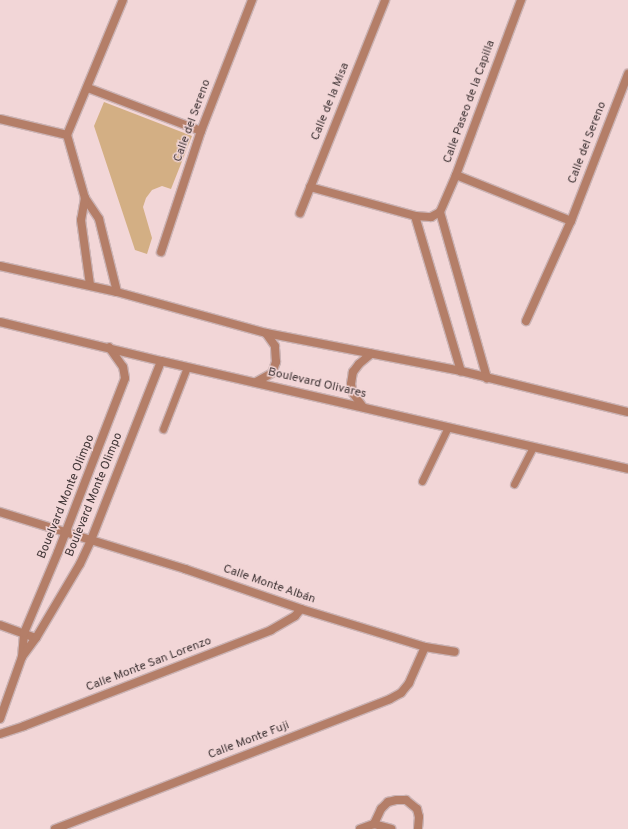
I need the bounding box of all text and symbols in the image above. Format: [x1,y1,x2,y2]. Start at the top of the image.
street label: Calle Paseo de la Capilla [441,38,499,166]
street label: Calle de la Misa [309,61,353,143]
street label: Calle del Sereno [171,78,215,164]
street label: Calle del Sereno [566,100,610,186]
street label: Boulevard Olivares [266,366,368,402]
street label: Boulevard Monte Olimpo [63,431,127,559]
street label: Bouelvard Monte Olimpo [35,433,99,561]
street label: Calle Monte Albán [221,562,317,608]
street label: Calle Monte San Lorenzo [84,634,214,696]
street label: Calle Monte Fuji [206,719,292,763]

